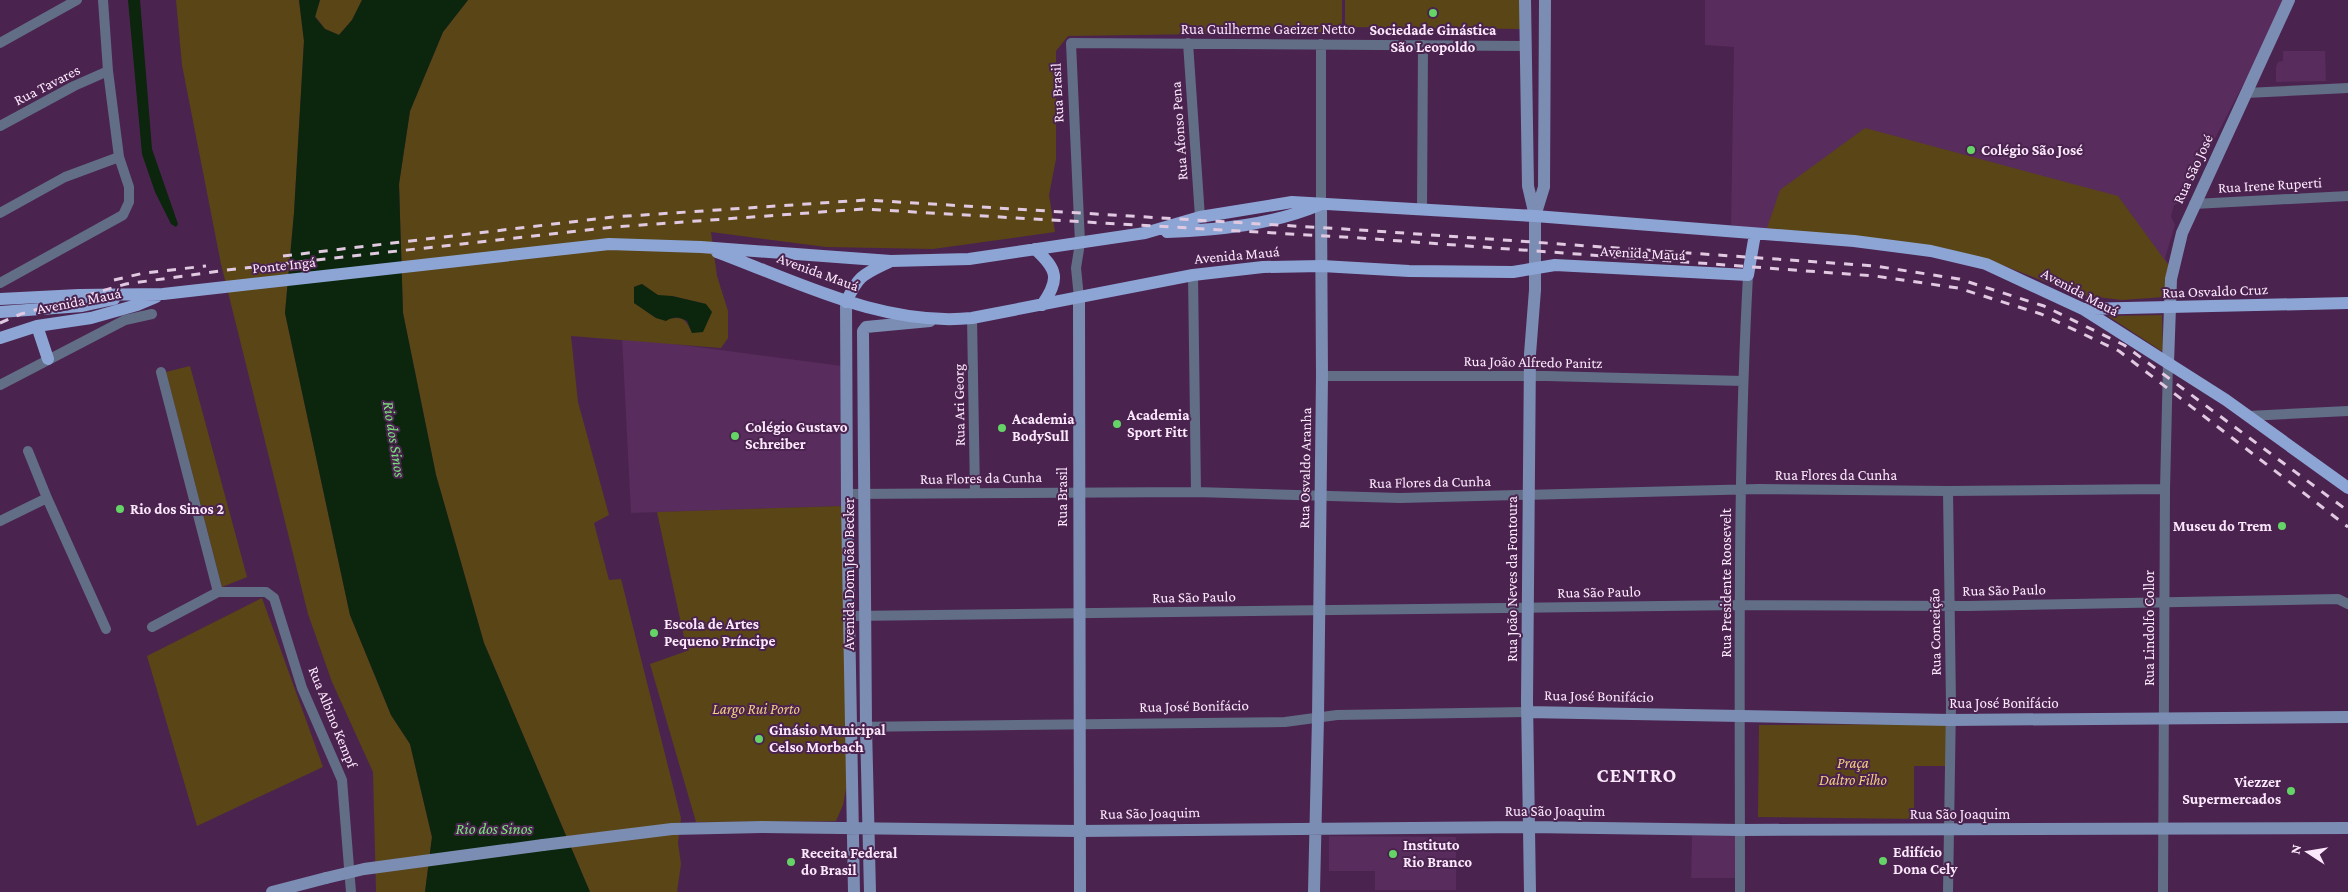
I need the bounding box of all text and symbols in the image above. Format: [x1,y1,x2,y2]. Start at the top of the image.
marker: Sociedade Ginástica São Leopoldo [1427,7,1439,19]
street label: Rua Guilherme Gaeizer Netto [1181,21,1355,37]
place label: Sociedade Ginástica São Leopoldo [1370,22,1497,55]
street label: Rua Tavares [11,62,83,108]
street label: Rua Brasil [1047,63,1067,123]
street label: Rua Afonso Pena [1168,81,1190,181]
street label: Rua São José [2170,132,2217,207]
place label: Colégio São José [1981,142,2083,158]
marker: Colégio São José [1965,144,1977,156]
street label: Rua Irene Ruperti [2218,174,2323,197]
street label: Avenida Mauá [1194,243,1280,267]
street label: Avenida Mauá [1600,243,1686,263]
street label: Avenida Mauá [775,250,861,294]
street label: Ponte Ingá [251,254,317,277]
street label: Avenida Mauá [2038,265,2122,319]
street label: Rua Osvaldo Cruz [2162,281,2268,301]
street label: Avenida Mauá [36,285,123,317]
street label: Rua João Alfredo Panitz [1463,353,1603,372]
street label: Rua Ari Georg [950,364,969,446]
water label: Rio dos Sinos [380,400,409,478]
place label: Academia Sport Fitt [1126,407,1190,440]
street label: Rua Osvaldo Aranha [1296,407,1314,529]
place label: Academia BodySull [1011,411,1075,444]
marker: Academia Sport Fitt [1111,418,1123,430]
place label: Colégio Gustavo Schreiber [745,419,848,452]
marker: Academia BodySull [996,422,1008,434]
marker: Colégio Gustavo Schreiber [729,430,741,442]
street label: Rua Brasil [1054,467,1070,527]
street label: Rua Flores da Cunha [1775,467,1897,483]
street label: Rua Flores da Cunha [920,469,1042,487]
street label: Rua Flores da Cunha [1369,473,1491,491]
street label: Rua João Neves da Fontoura [1504,496,1521,662]
street label: Avenida Dom João Becker [841,497,858,650]
place label: Rio dos Sinos 2 [130,501,224,517]
marker: Rio dos Sinos 2 [114,503,126,515]
street label: Rua Presidente Roosevelt [1718,507,1734,658]
place label: Museu do Trem [2173,518,2272,534]
marker: Museu do Trem [2276,520,2288,532]
street label: Rua Lindolfo Collor [2141,569,2157,686]
street label: Rua São Paulo [1962,581,2046,599]
street label: Rua São Paulo [1557,583,1641,601]
street label: Rua São Paulo [1152,588,1236,606]
street label: Rua Conceição [1926,588,1945,676]
place label: Escola de Artes Pequeno Príncipe [664,616,775,649]
marker: Escola de Artes Pequeno Príncipe [648,627,660,639]
street label: Rua Albino Kempf [304,664,361,772]
street label: Rua José Bonifácio [1544,687,1654,706]
street label: Rua José Bonifácio [1949,695,2059,712]
street label: Rua José Bonifácio [1139,697,1249,716]
park label: Largo Rui Porto [712,701,800,718]
place label: Ginásio Municipal Celso Morbach [769,722,886,755]
marker: Ginásio Municipal Celso Morbach [753,733,765,745]
park label: Praça Daltro Filho [1819,755,1887,788]
district label: CENTRO [1597,764,1677,786]
place label: Viezzer Supermercados [2182,774,2281,807]
marker: Viezzer Supermercados [2285,785,2297,797]
street label: Rua São Joaquim [1505,803,1605,820]
street label: Rua São Joaquim [1100,804,1200,823]
street label: Rua São Joaquim [1910,806,2010,823]
water label: Rio dos Sinos [456,820,533,837]
north arrow [2283,827,2333,877]
place label: Instituto Rio Branco [1403,837,1472,870]
text: N [2286,843,2304,856]
place label: Edifício Dona Cely [1893,844,1958,877]
place label: Receita Federal do Brasil [801,845,898,878]
marker: Instituto Rio Branco [1387,848,1399,860]
marker: Edifício Dona Cely [1877,855,1889,867]
marker: Receita Federal do Brasil [785,856,797,868]

